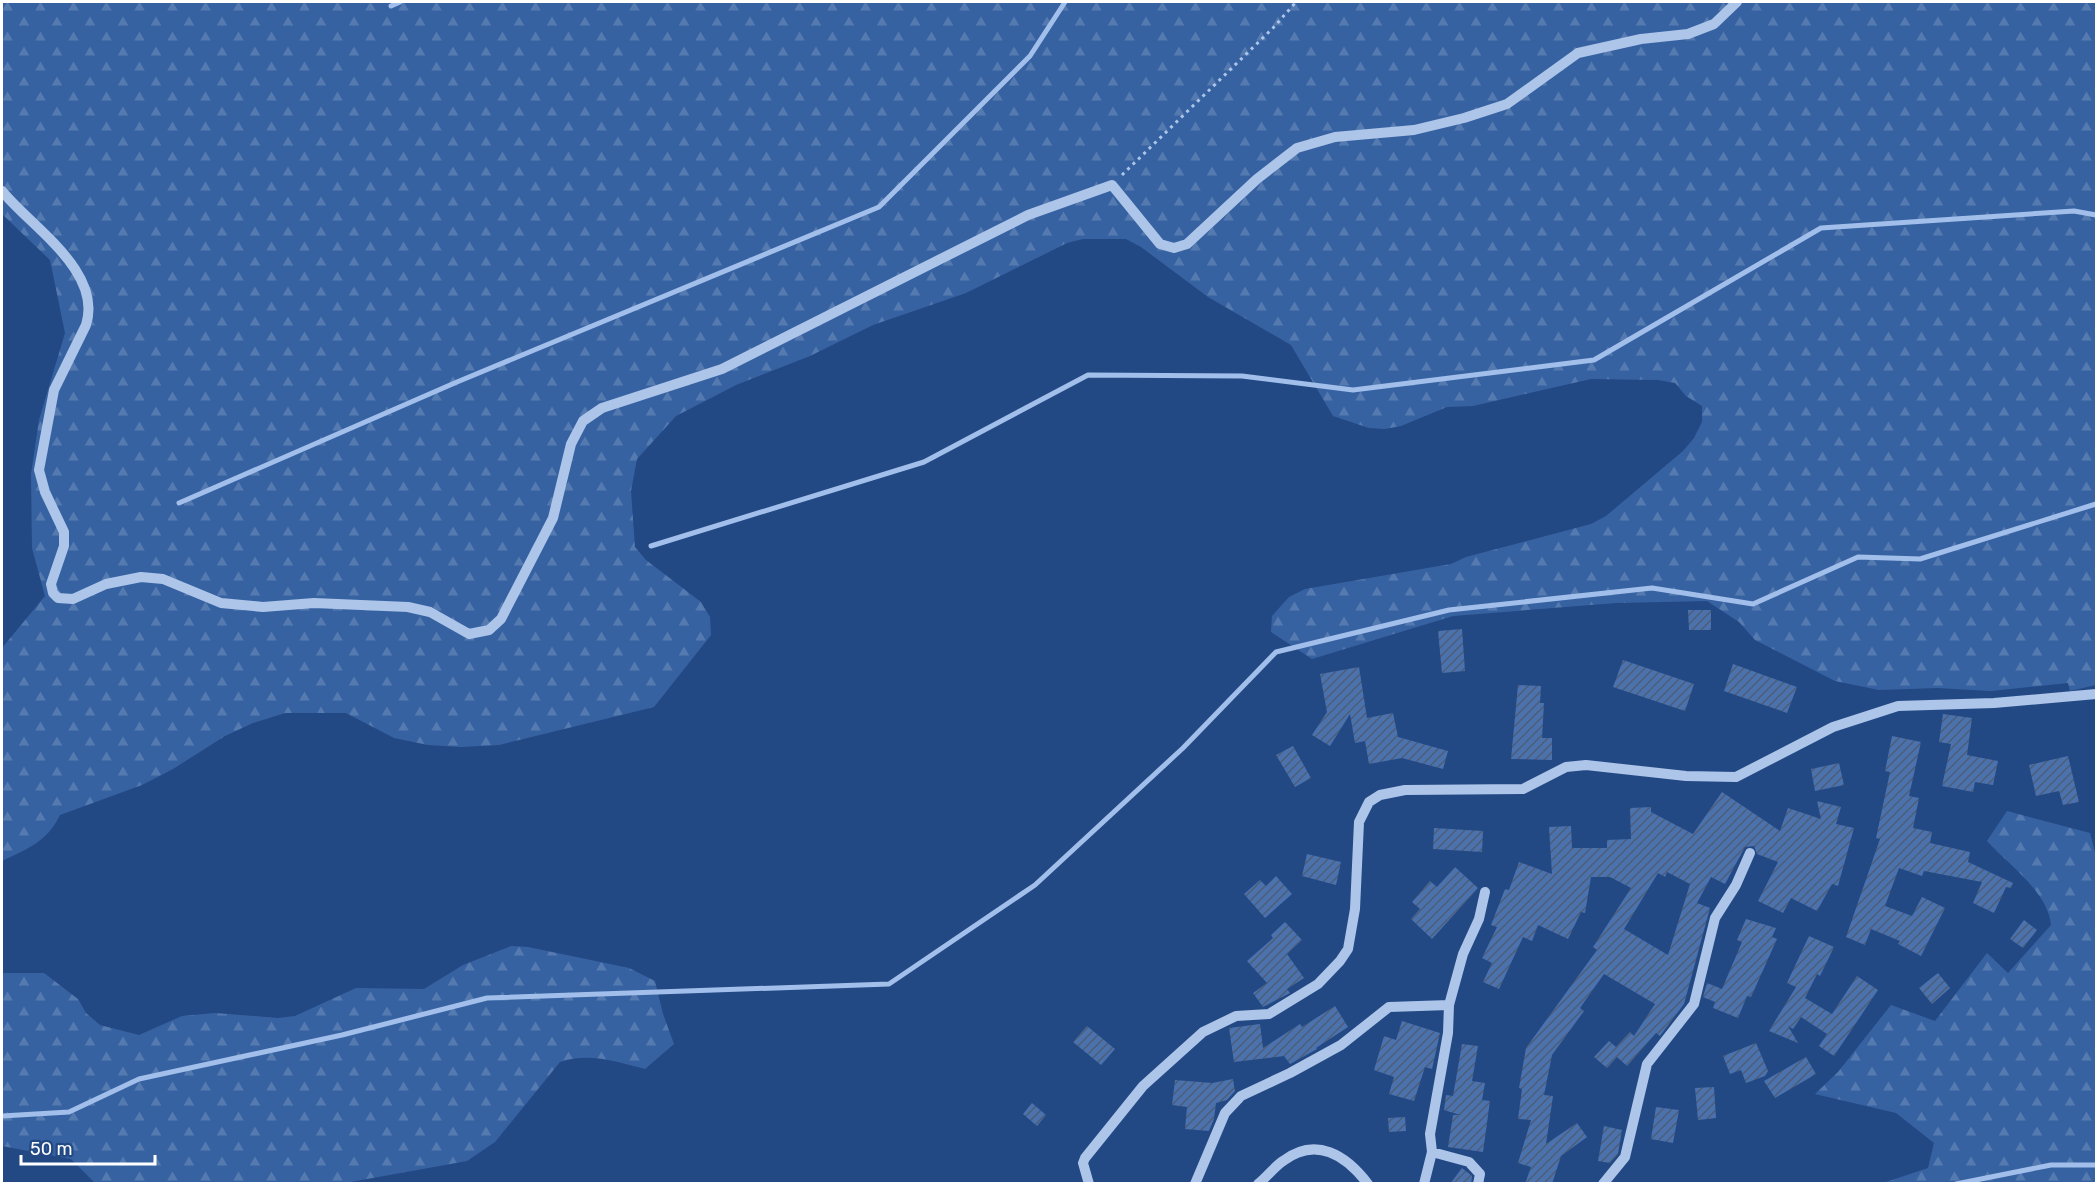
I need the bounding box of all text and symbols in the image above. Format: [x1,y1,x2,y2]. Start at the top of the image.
scale bar [21,1128,154,1166]
text: 50 m [30,1138,73,1160]

